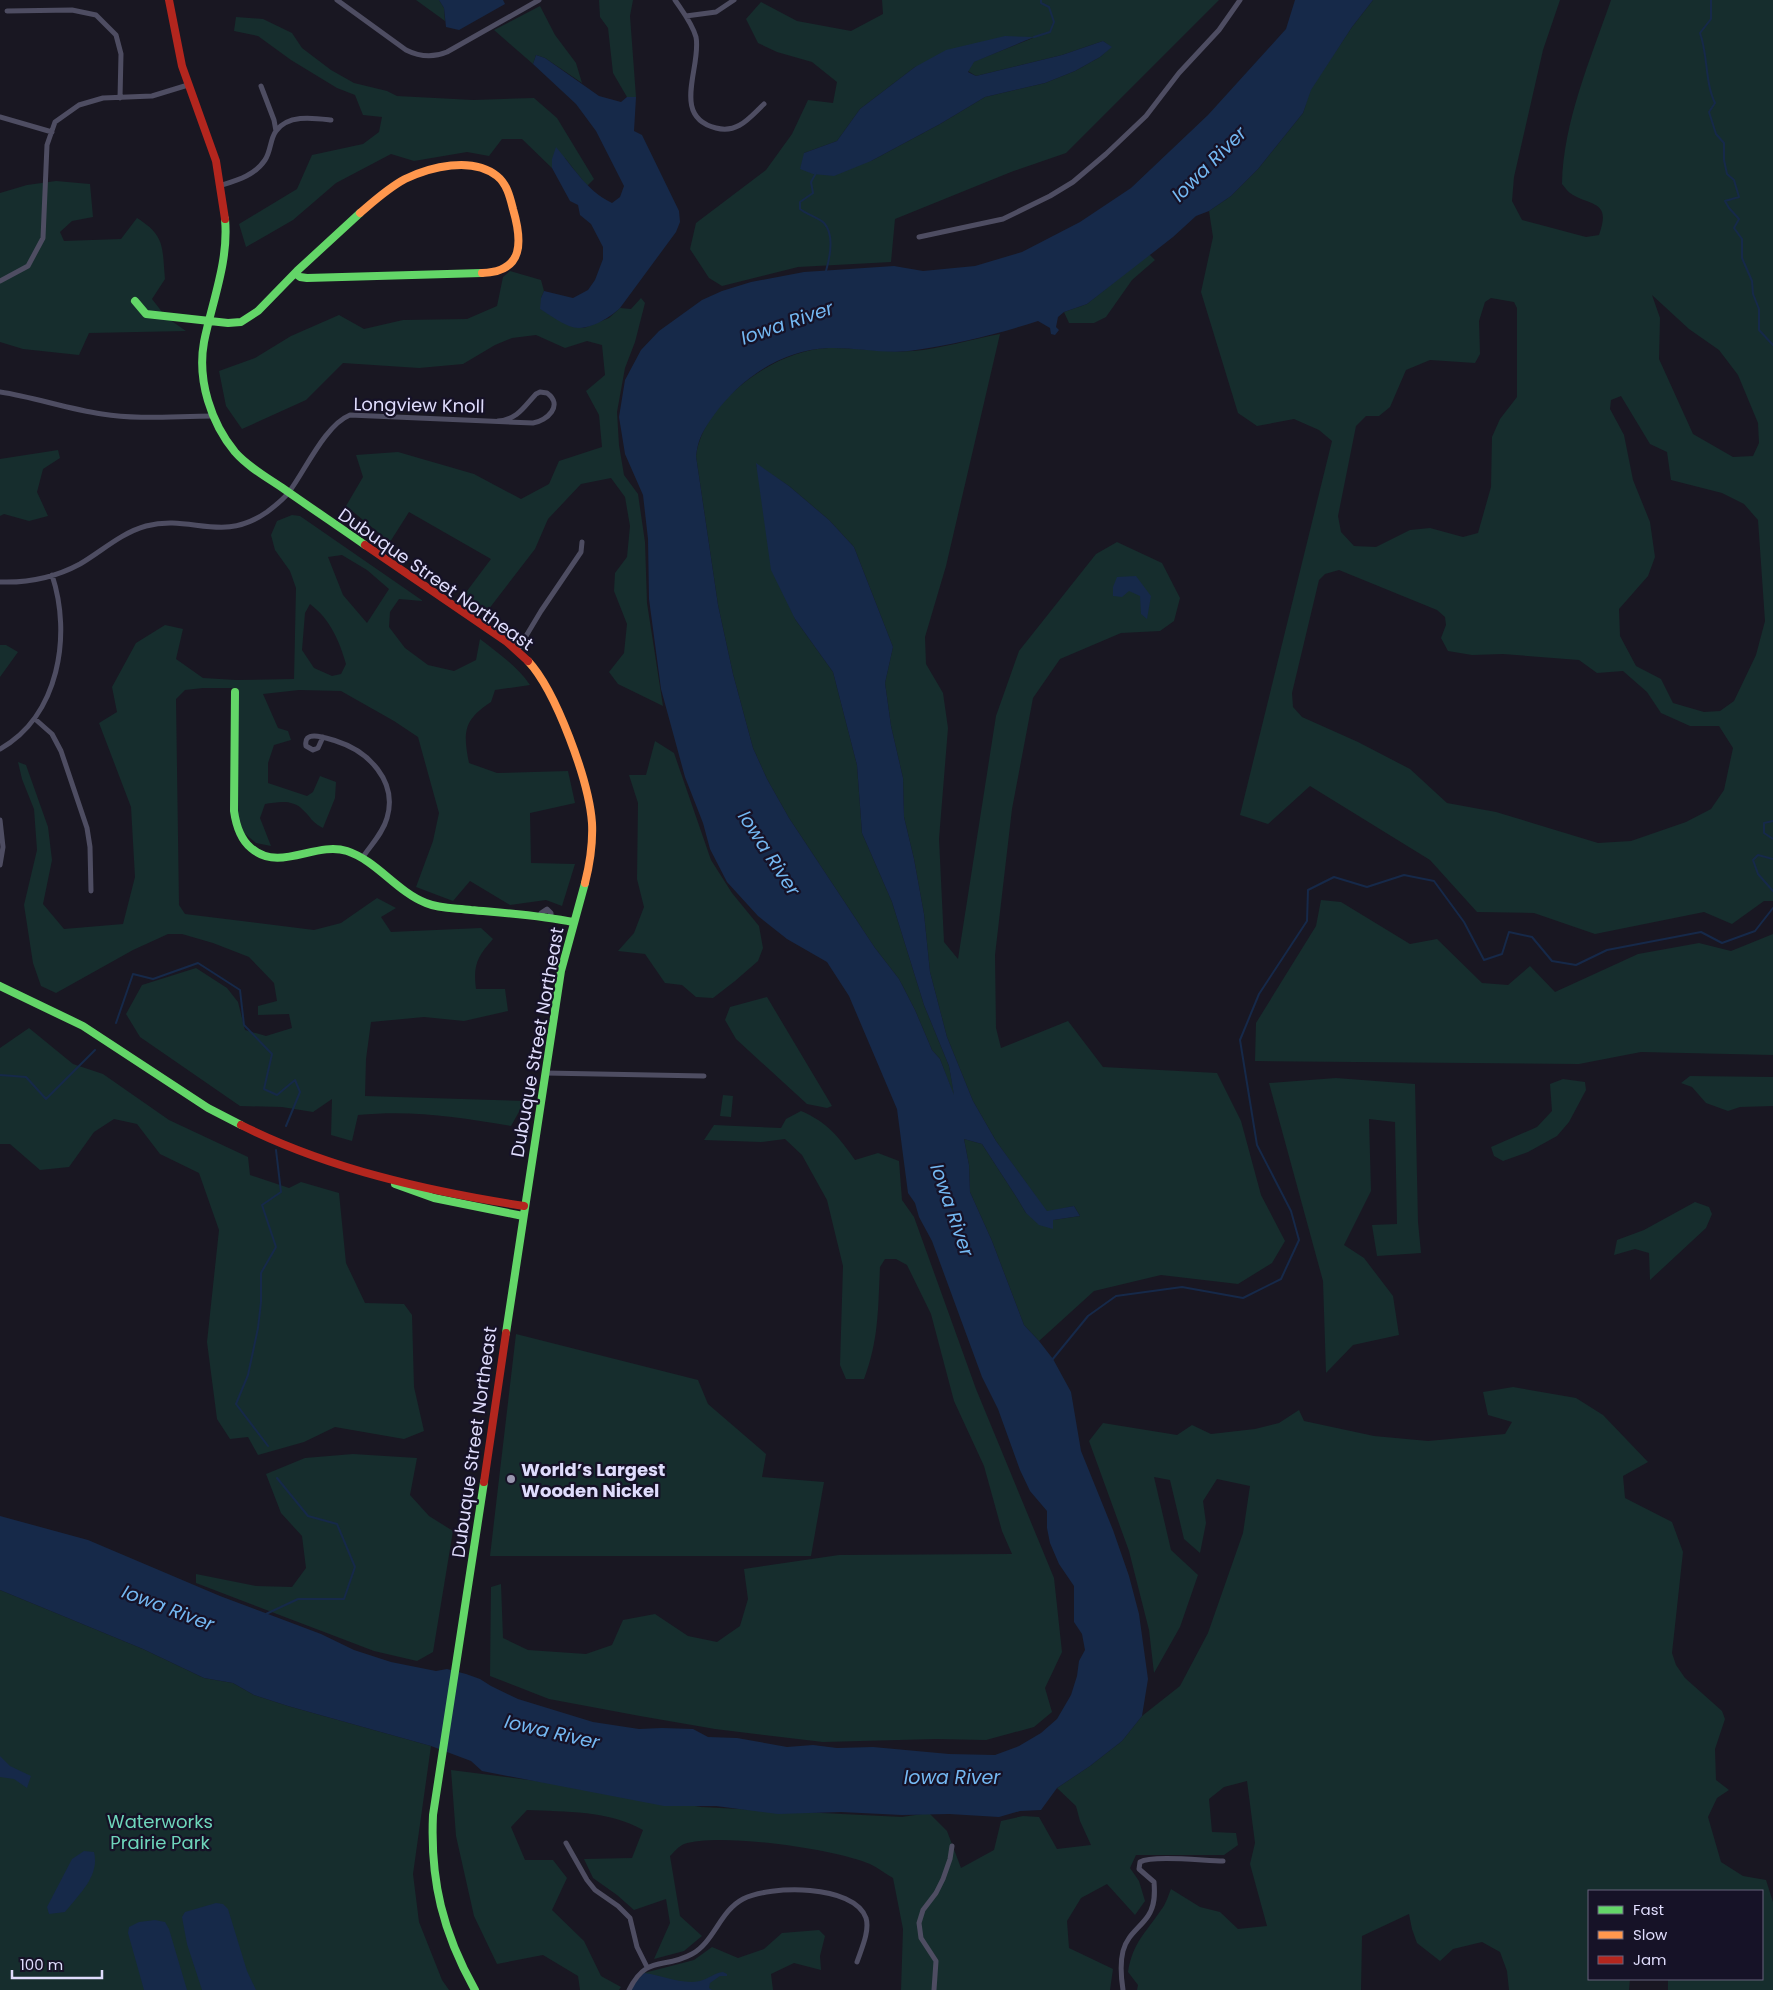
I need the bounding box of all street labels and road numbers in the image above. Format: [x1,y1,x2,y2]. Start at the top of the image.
street label: Longview Knoll [353,391,485,419]
street label: Dubuque Street Northeast [333,502,539,656]
street label: Dubuque Street Northeast [504,925,570,1159]
street label: Dubuque Street Northeast [445,1325,503,1559]

